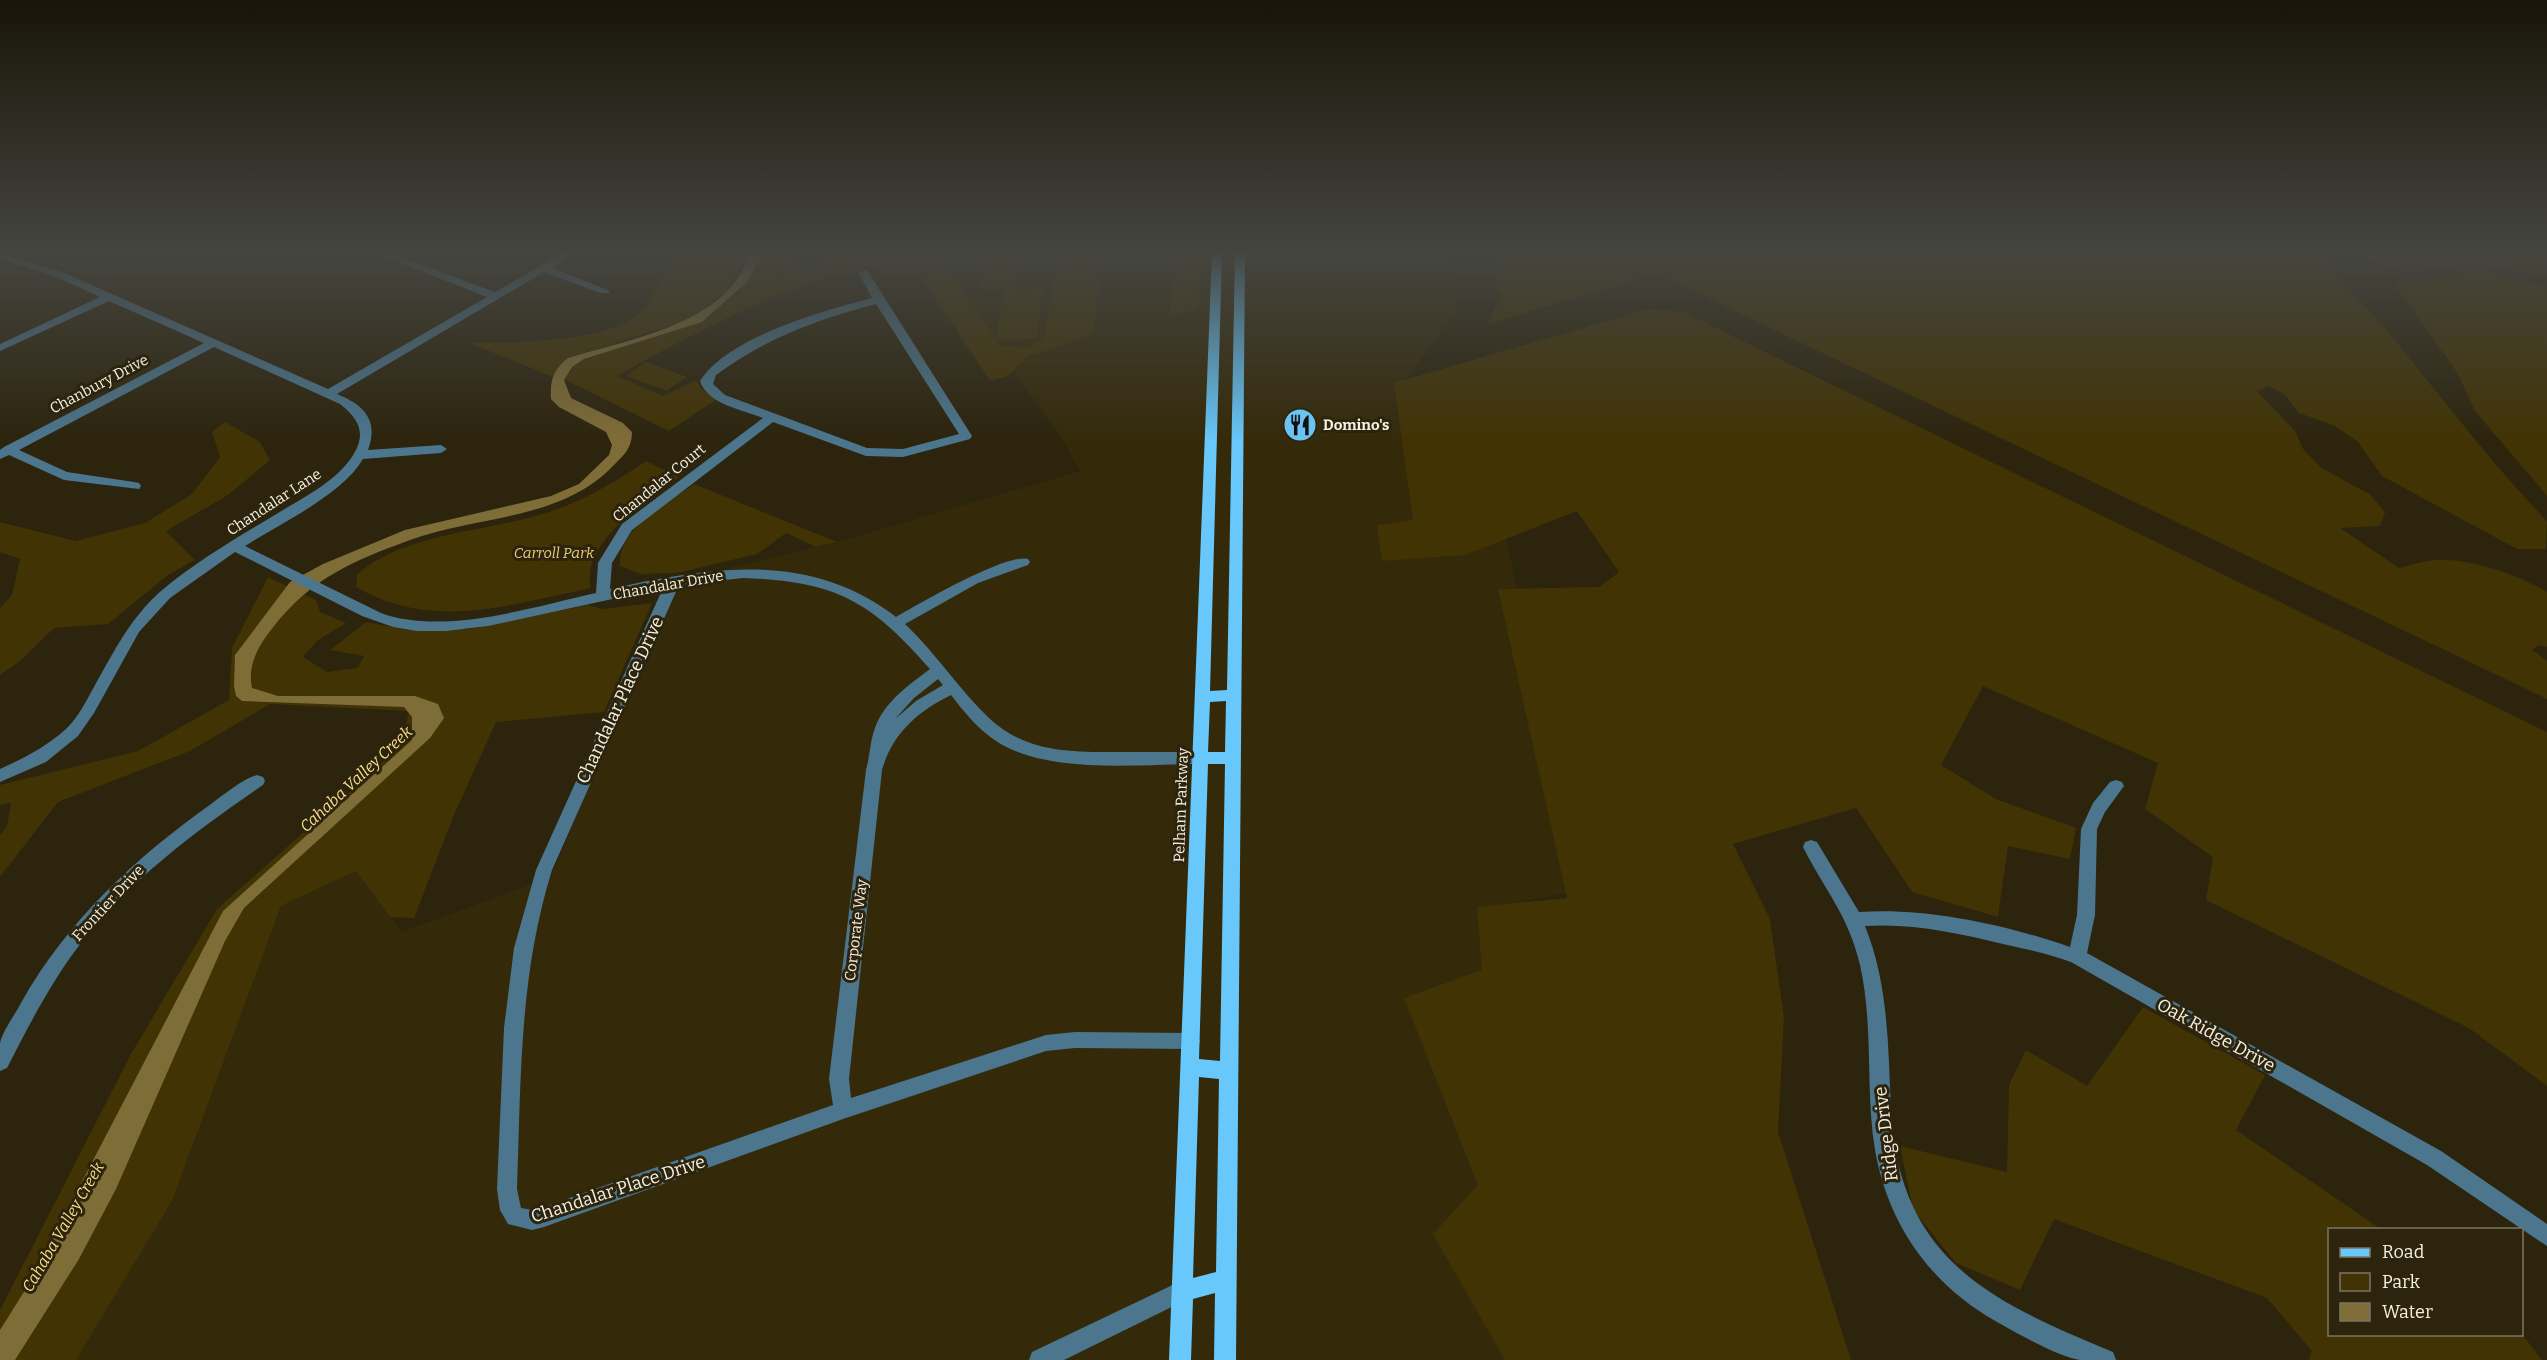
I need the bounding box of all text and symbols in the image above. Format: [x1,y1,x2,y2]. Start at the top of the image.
street label: Chanbury Drive [47,350,151,418]
restaurant icon: Domino's [1282,407,1318,443]
place label: Domino's [1323,416,1389,434]
street label: Chandalar Court [609,440,710,526]
street label: Chandalar Lane [223,465,325,539]
park label: Carroll Park [514,544,595,562]
street label: Chandalar Drive [611,566,725,604]
street label: Chandalar Place Drive [572,613,668,787]
water label: Cahaba Valley Creek [296,722,416,836]
street label: Pelham Parkway [1170,747,1192,863]
street label: Frontier Drive [68,861,148,945]
street label: Corporate Way [841,878,871,982]
street label: Oak Ridge Drive [2153,993,2279,1077]
street label: Ridge Drive [1869,1085,1903,1183]
street label: Chandalar Place Drive [528,1150,708,1228]
water label: Cahaba Valley Creek [18,1159,108,1295]
legend [2328,1228,2523,1336]
text: Road [2382,1241,2425,1263]
text: Park [2382,1271,2421,1293]
text: Water [2382,1301,2433,1323]

